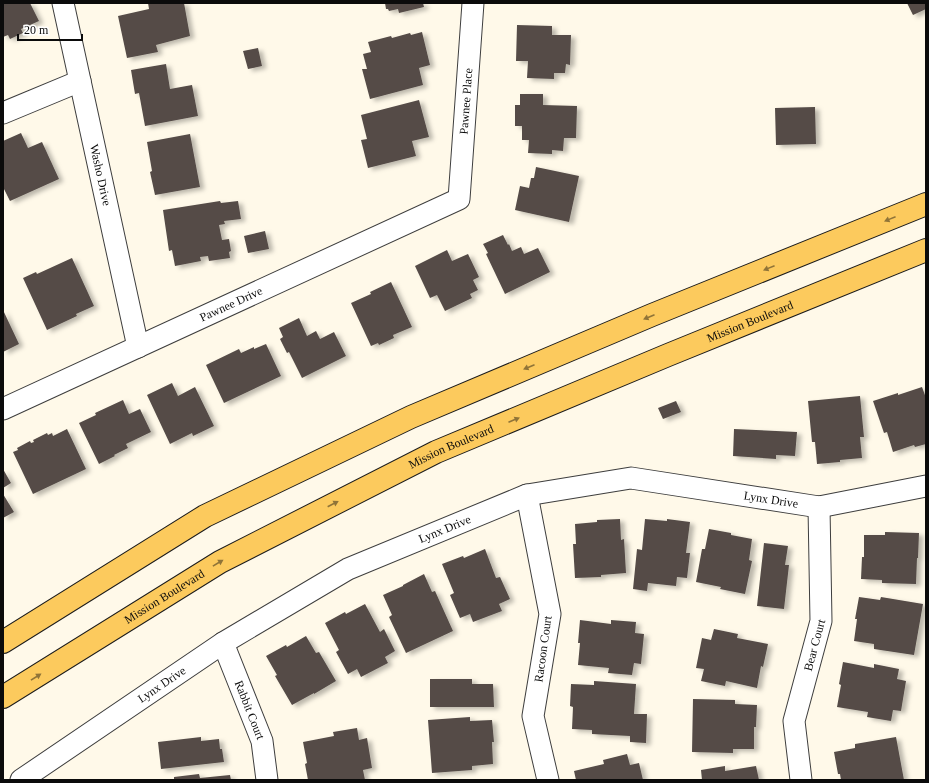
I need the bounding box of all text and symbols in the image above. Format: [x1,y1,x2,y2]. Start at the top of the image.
scale bar [18,16,82,42]
text: 20 m [24,23,49,37]
street label: Pawnee Place [457,68,475,135]
street label: Washo Drive [87,143,114,207]
one-way arrow [884,216,895,222]
one-way arrow [764,265,775,271]
street label: Pawnee Drive [197,283,265,325]
street label: Mission Boulevard [705,298,795,345]
one-way arrow [643,314,655,320]
one-way arrow [523,365,535,371]
one-way arrow [509,416,521,422]
street label: Mission Boulevard [406,422,496,472]
street label: Lynx Drive [743,488,799,511]
one-way arrow [328,501,339,507]
street label: Lynx Drive [417,512,473,546]
one-way arrow [212,560,224,567]
street label: Mission Boulevard [122,566,207,627]
street label: Racoon Court [531,614,555,683]
street label: Bear Court [801,617,828,673]
street label: Lynx Drive [135,663,188,706]
one-way arrow [30,673,42,680]
street label: Rabbit Court [232,678,268,742]

